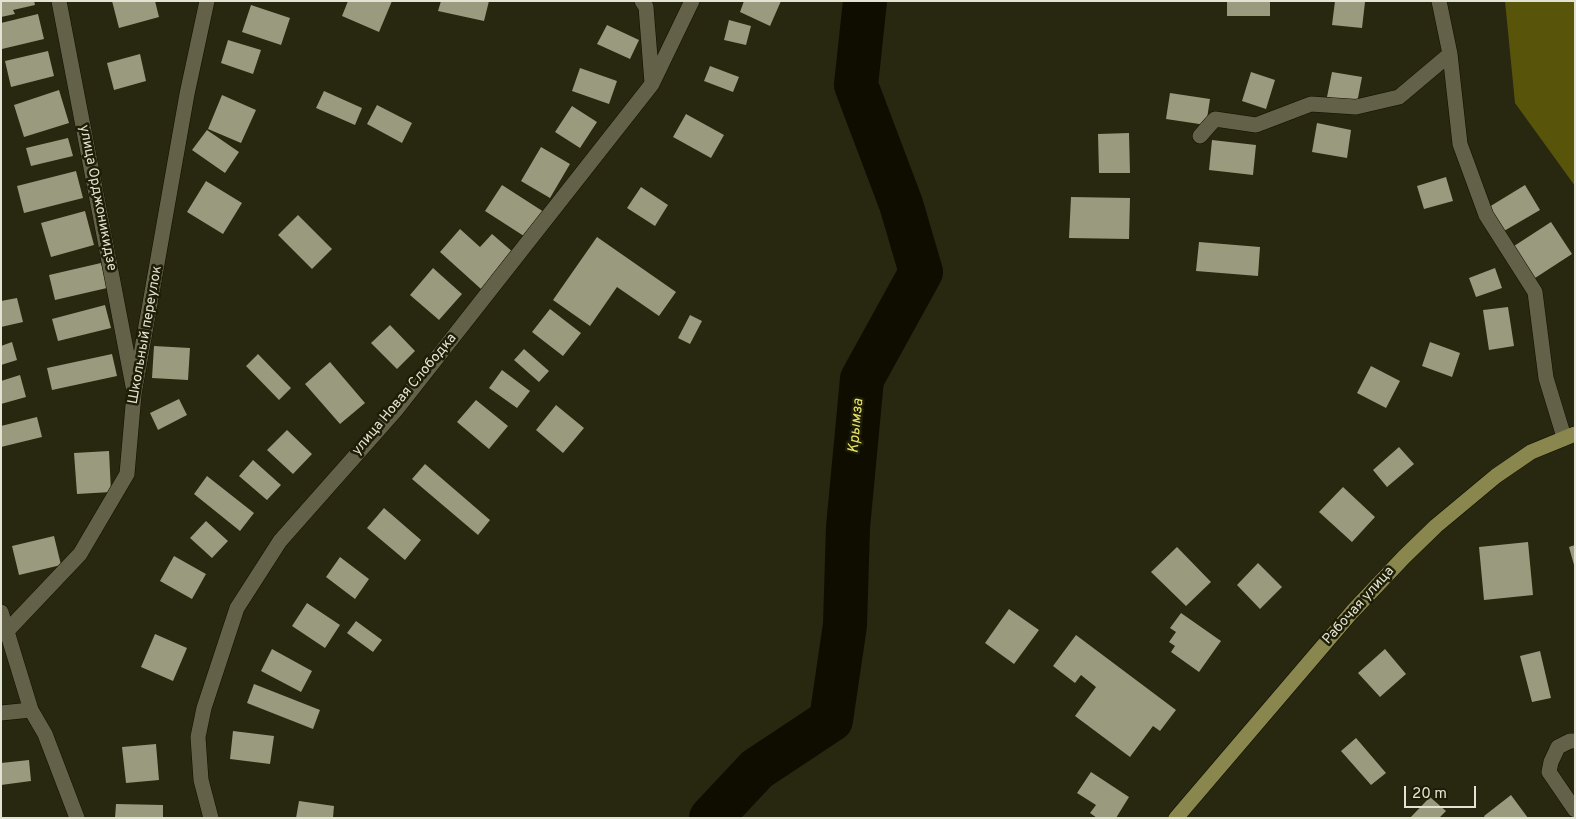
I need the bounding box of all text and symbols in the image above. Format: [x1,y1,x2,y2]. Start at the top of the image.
street label: улица Орджоникидзе [75,124,119,272]
street label: Школьный переулок [126,264,166,406]
street label: улица Новая Слободка [349,331,461,459]
water label: Крымза [846,398,868,454]
street label: Рабочая улица [1320,564,1398,648]
scale bar [1406,776,1478,808]
text: 20 m [1412,785,1447,804]

